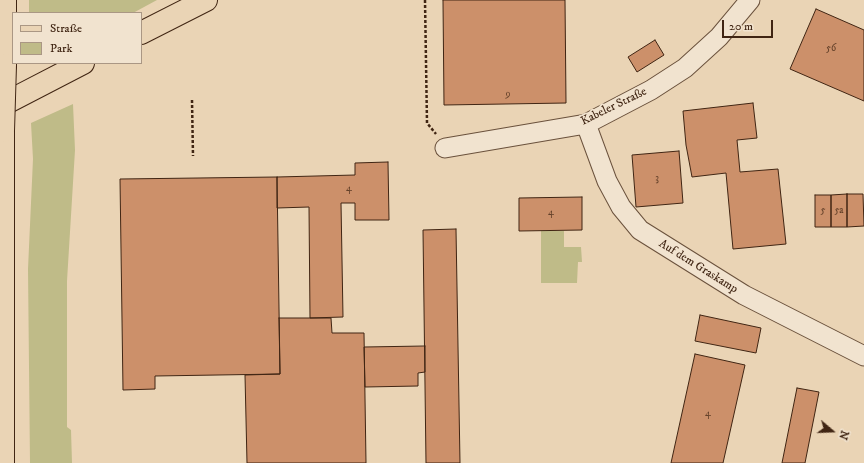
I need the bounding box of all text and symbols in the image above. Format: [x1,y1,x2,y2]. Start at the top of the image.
legend [12,12,142,64]
scale bar [724,12,775,38]
text: 20 m [729,19,753,34]
text: Straße [50,21,82,36]
text: Park [50,41,72,56]
house number: 56 [826,43,836,55]
street label: Kabeler Straße [579,85,649,129]
house number: 9 [506,89,510,101]
house number: 3 [655,173,659,185]
house number: 4 [346,183,352,195]
house number: 5 [821,205,825,217]
house number: 5a [834,205,844,217]
house number: 4 [548,207,554,219]
street label: Auf dem Graskamp [656,237,740,297]
house number: 4 [705,408,711,420]
north arrow [812,411,852,451]
text: N [835,428,851,441]

